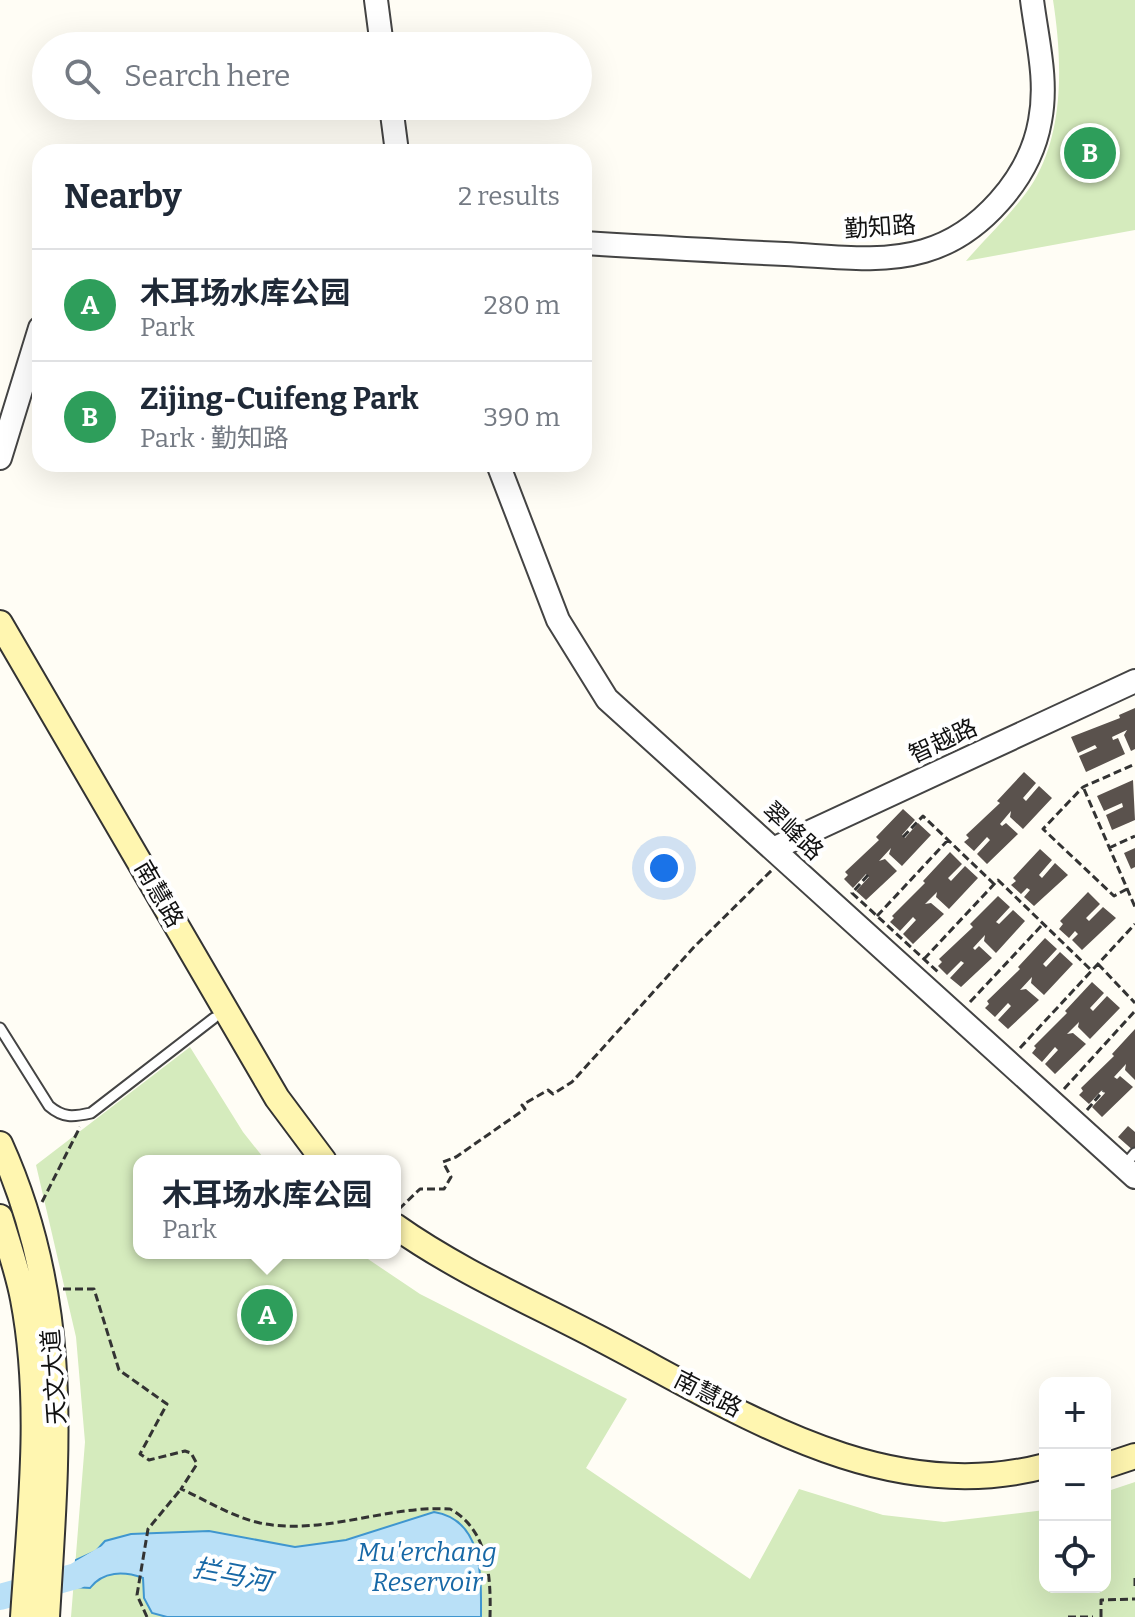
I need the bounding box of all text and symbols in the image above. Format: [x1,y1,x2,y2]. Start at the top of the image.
search box [32,32,592,120]
icon: search [60,54,104,98]
text: Search here [124,58,291,94]
pin: B [1064,123,1116,183]
text: Nearby [64,176,182,217]
text: 2 results [458,181,560,212]
street label: 勤知路 [843,211,917,243]
text: 木耳场水库公园 [140,275,350,311]
text: A [81,290,99,321]
text: 280 m [484,290,560,321]
text: Park [140,312,195,343]
text: Zijing-Cuifeng Park [140,381,419,417]
text: B [82,402,98,433]
text: 390 m [483,402,560,433]
text: Park · 勤知路 [140,423,289,454]
street label: 智越路 [904,713,982,769]
street label: 翠峰路 [757,796,829,866]
your location [644,848,684,888]
street label: 南慧路 [129,856,189,932]
popup [133,1155,401,1259]
text: 木耳场水库公园 [162,1177,372,1213]
text: Park [162,1214,217,1245]
pin: A [241,1285,293,1345]
street label: 天文大道 [37,1328,71,1426]
street label: 南慧路 [670,1365,746,1423]
map controls [1039,1377,1111,1593]
button: + [1039,1377,1111,1449]
button: − [1039,1449,1111,1521]
button: locate [1039,1521,1111,1593]
water label: Mu'erchang Reservoir [357,1537,497,1598]
water label: 拦马河 [191,1552,278,1599]

